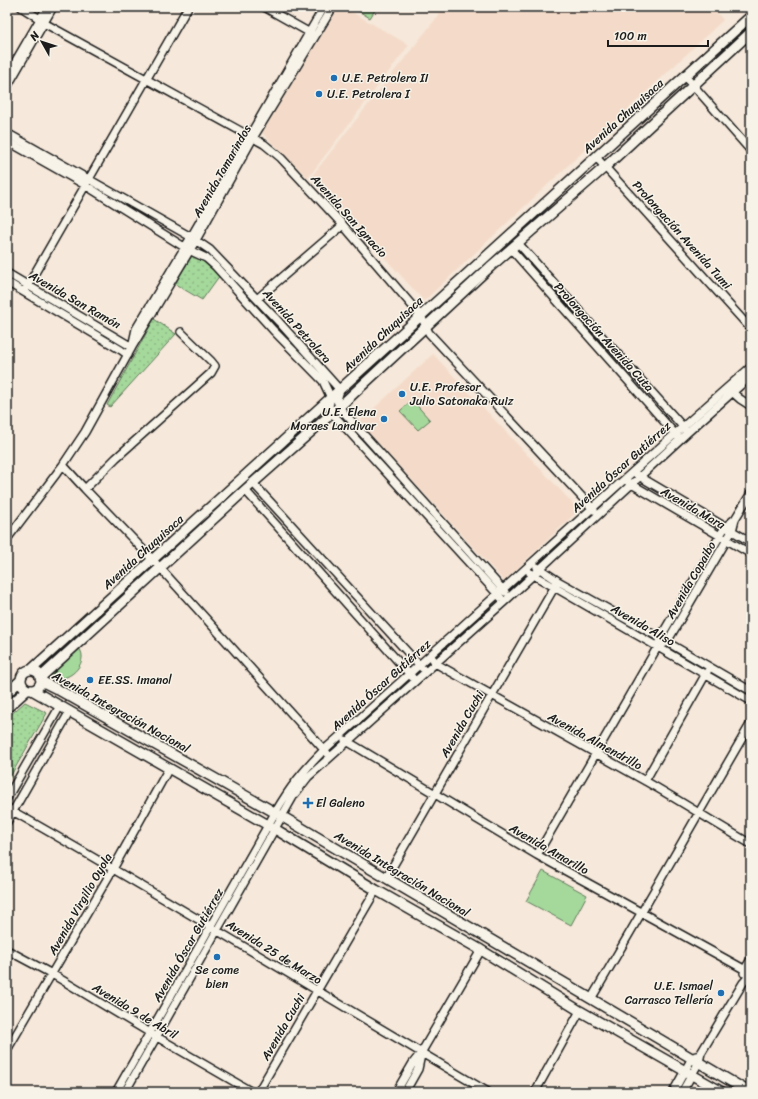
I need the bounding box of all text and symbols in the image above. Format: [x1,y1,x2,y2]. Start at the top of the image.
north arrow [22,22,62,62]
scale bar [608,22,708,48]
text: 100 m [614,25,647,47]
text: N [24,27,45,46]
place label: U.E. Petrolera II [342,67,429,89]
marker: U.E. Petrolera II [329,73,339,83]
street label: Avenida Chuquisaca [576,73,670,160]
place label: U.E. Petrolera I [327,83,411,105]
marker: U.E. Petrolera I [314,89,324,99]
street label: Avenida Tamarindos [186,120,258,223]
street label: Avenida San Ignacio [304,168,393,263]
street label: Prolongación Avenida Tumi [627,175,738,295]
street label: Avenida San Ramón [24,264,126,336]
street label: Prolongación Avenida Cuta [548,277,660,397]
street label: Avenida Petrolera [256,283,337,369]
street label: Avenida Chuquisaca [337,290,429,378]
place label: U.E. Profesor Julio Satonaka Ruiz [409,376,514,412]
marker: U.E. Profesor Julio Satonaka Ruiz [397,389,407,399]
place label: U.E. Elena Moraes Landivar [290,401,377,437]
marker: U.E. Elena Moraes Landivar [379,414,389,424]
street label: Avenida Óscar Gutiérrez [565,416,676,519]
street label: Avenida Mara [656,480,730,536]
street label: Avenida Chuquisaca [96,509,190,596]
street label: Avenida Copaibo [659,537,722,624]
street label: Avenida Aliso [606,597,679,652]
street label: Avenida Óscar Gutiérrez [325,634,436,737]
street label: Avenida Integración Nacional [47,664,195,759]
place label: EE.SS. Imanol [98,669,172,691]
marker: EE.SS. Imanol [85,675,95,685]
street label: Avenida Cuchi [433,686,490,763]
street label: Avenida Almendrillo [543,705,646,776]
place label: El Galeno [316,792,365,814]
marker: El Galeno [303,798,313,808]
street label: Avenida Amarillo [504,817,593,881]
street label: Avenida Integración Nacional [329,824,475,924]
street label: Avenida Virgilio Oyola [41,849,118,960]
street label: Avenida Óscar Gutiérrez [146,884,230,1007]
street label: Avenida 25 de Marzo [221,913,327,991]
marker: Se come bien [212,952,222,962]
place label: Se come bien [195,959,239,995]
place label: U.E. Ismael Carrasco Tellería [625,975,714,1011]
street label: Avenida 9 de Abril [87,976,183,1046]
marker: U.E. Ismael Carrasco Tellería [716,988,726,998]
street label: Avenida Cuchi [254,989,311,1066]

